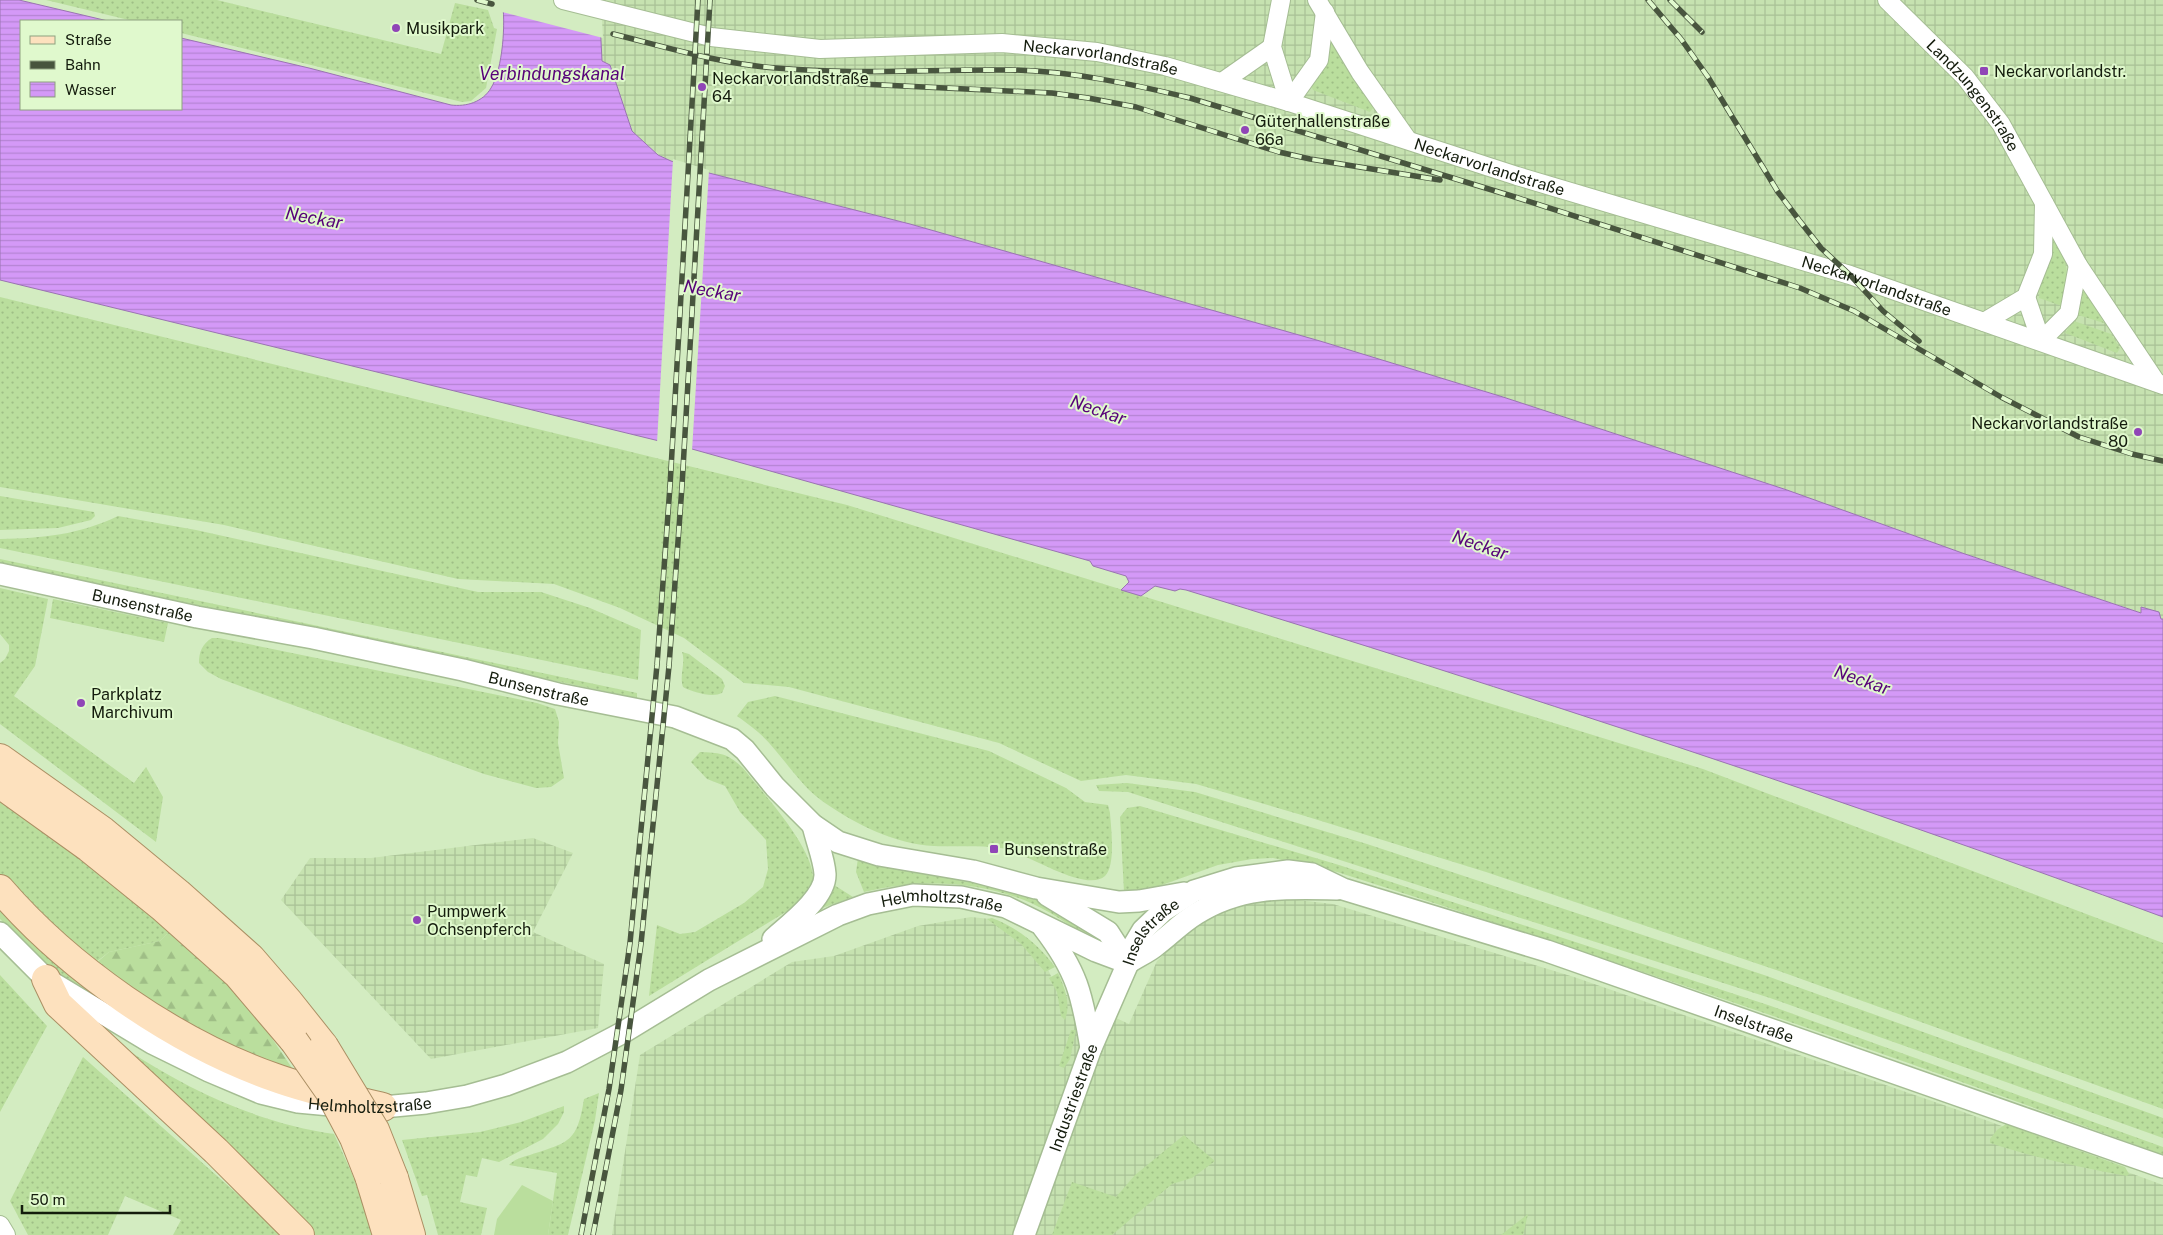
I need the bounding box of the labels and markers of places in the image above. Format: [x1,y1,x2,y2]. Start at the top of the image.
place label: Musikpark [406,19,484,38]
marker: Musikpark [390,22,402,34]
place label: Neckarvorlandstr. [1994,62,2126,81]
marker: Neckarvorlandstr. [1978,65,1990,77]
place label: Neckarvorlandstraße 64 [712,69,869,106]
marker: Neckarvorlandstraße 64 [696,81,708,93]
place label: Güterhallenstraße 66a [1255,112,1390,149]
marker: Güterhallenstraße 66a [1239,124,1251,136]
place label: Neckarvorlandstraße 80 [1971,414,2128,451]
marker: Neckarvorlandstraße 80 [2132,426,2144,438]
place label: Parkplatz Marchivum [91,685,173,722]
marker: Parkplatz Marchivum [75,697,87,709]
place label: Bunsenstraße [1004,840,1107,859]
marker: Bunsenstraße [988,843,1000,855]
place label: Pumpwerk Ochsenpferch [427,902,531,939]
marker: Pumpwerk Ochsenpferch [411,914,423,926]

